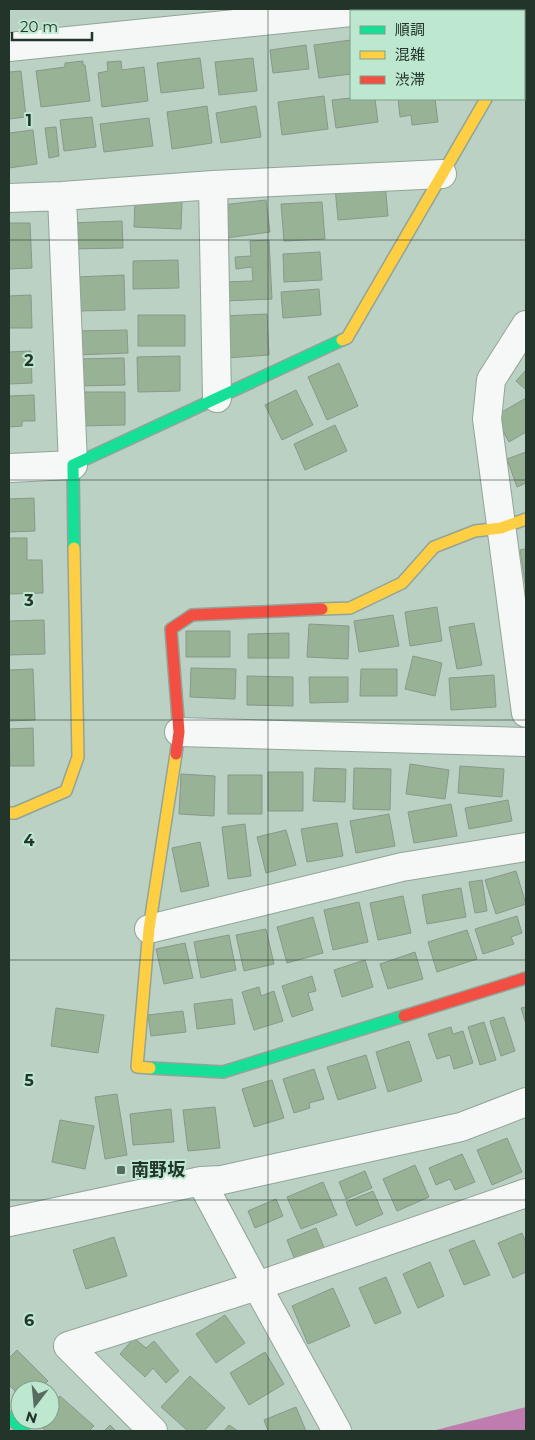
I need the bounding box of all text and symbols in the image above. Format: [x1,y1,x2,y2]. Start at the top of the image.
scale bar [12,10,92,42]
legend [350,10,525,100]
text: 20 m [20,17,58,36]
text: 順調 [395,20,425,39]
text: 混雑 [395,45,425,64]
text: 渋滞 [395,70,425,89]
text: 1 [26,111,32,130]
text: 2 [24,351,34,370]
text: 3 [23,591,34,610]
text: 4 [23,831,35,850]
text: 5 [24,1071,34,1090]
place label: 南野坂 [131,1159,186,1181]
marker: 南野坂 [115,1164,127,1176]
text: 6 [24,1311,34,1330]
north arrow [10,1380,60,1430]
text: N [23,1407,39,1428]

